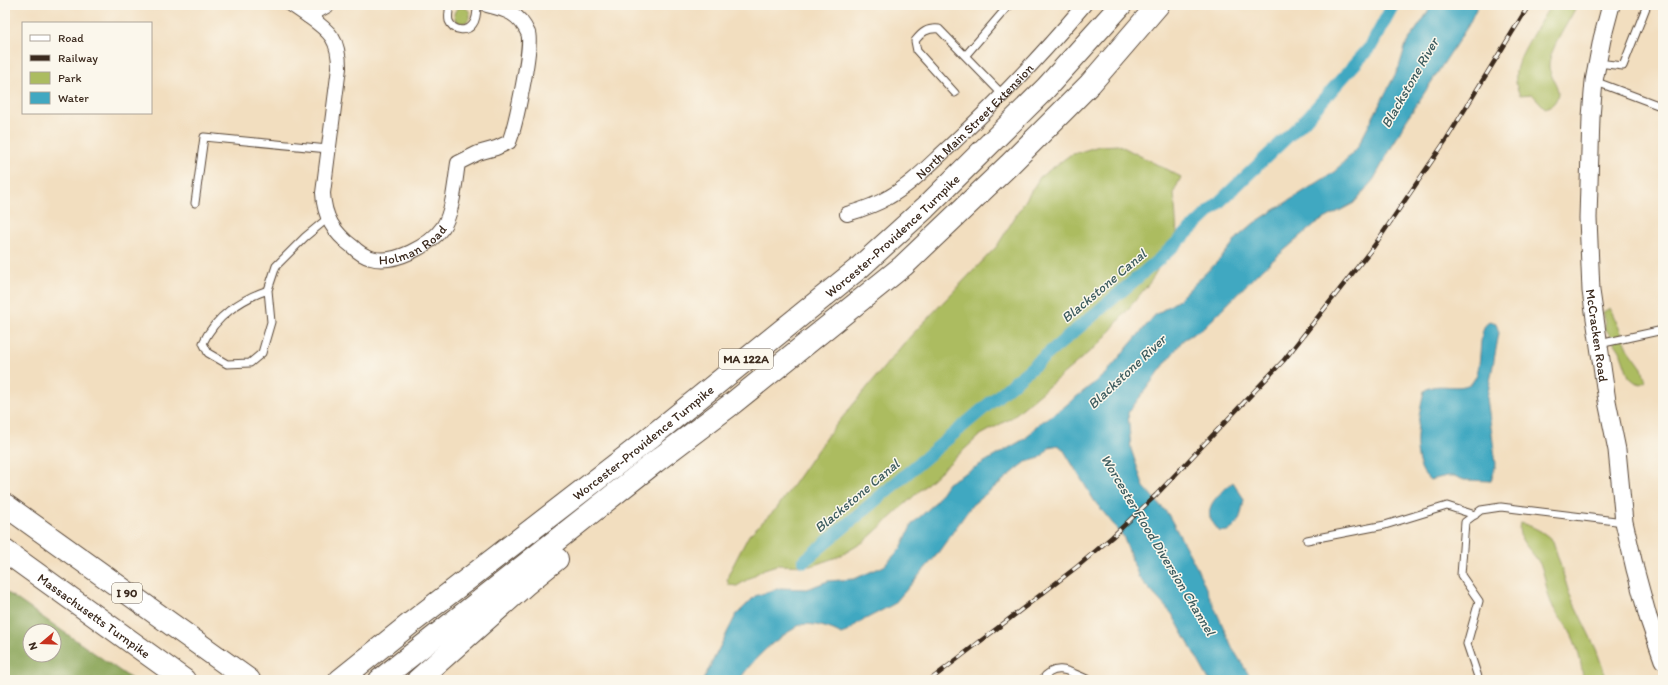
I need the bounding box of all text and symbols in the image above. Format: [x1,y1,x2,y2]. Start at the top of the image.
legend [22,22,152,114]
text: Road [58,31,84,45]
water label: Blackstone River [1377,34,1443,131]
text: Railway [58,51,98,65]
street label: North Main Street Extension [913,60,1036,182]
text: Park [58,71,82,85]
text: Water [58,91,89,105]
street label: Worcester-Providence Turnpike [822,171,962,300]
street label: Holman Road [378,222,450,267]
water label: Blackstone Canal [1058,245,1151,326]
street label: McCracken Road [1583,288,1612,383]
water label: Blackstone River [1084,330,1171,413]
road number: MA 122A [719,349,773,369]
street label: Worcester-Providence Turnpike [569,382,716,503]
water label: Worcester Flood Diversion Channel [1097,451,1220,640]
water label: Blackstone Canal [811,455,904,536]
street label: Massachusetts Turnpike [35,570,153,661]
road number: I 90 [112,583,142,603]
north arrow [22,623,62,663]
text: N [26,640,40,652]

